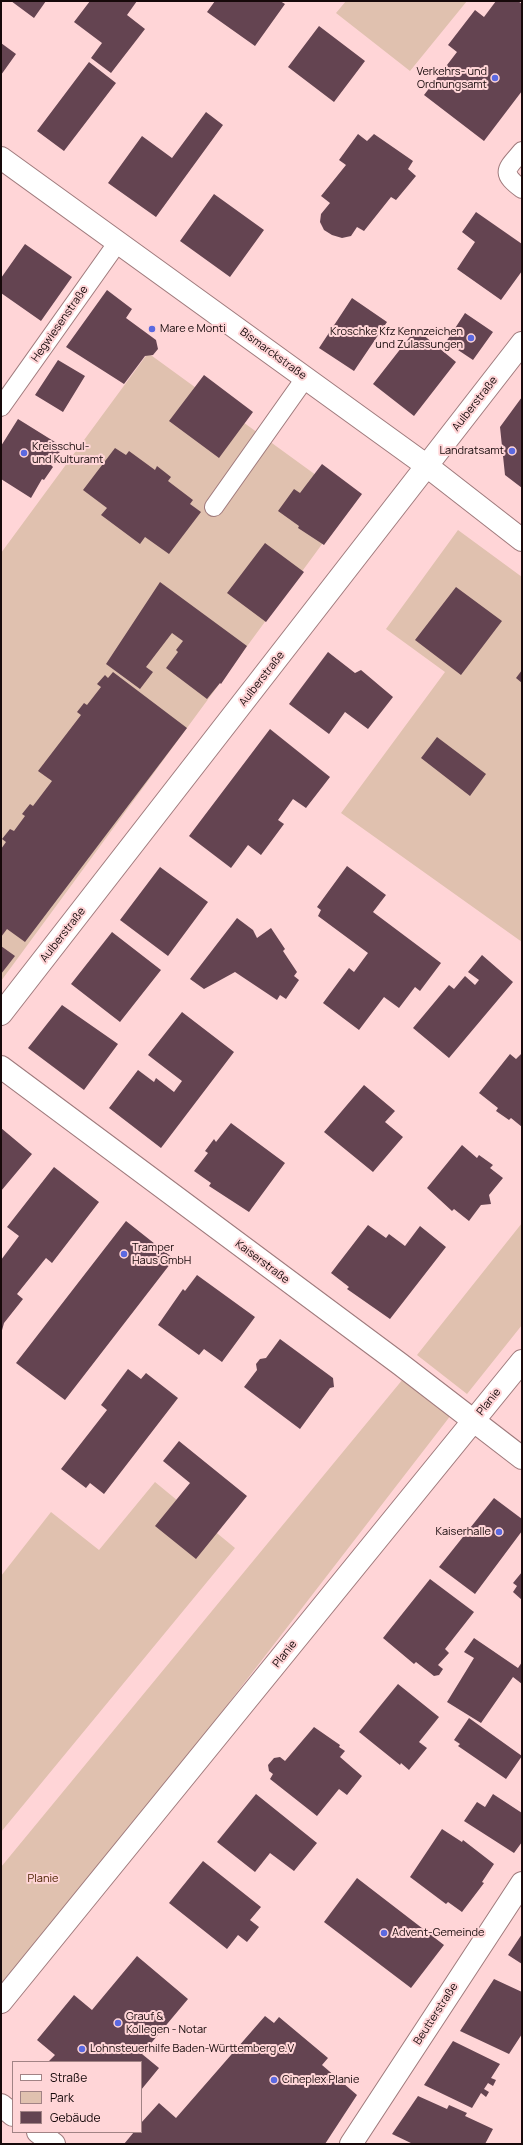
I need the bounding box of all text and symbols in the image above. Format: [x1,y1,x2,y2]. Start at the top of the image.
place label: Verkehrs- und Ordnungsamt [416,65,487,91]
marker: Verkehrs- und Ordnungsamt [490,73,500,83]
street label: Hegwiesenstraße [29,284,91,364]
place label: Mare e Monti [160,322,226,336]
marker: Mare e Monti [147,324,157,334]
street label: Bismarckstraße [237,325,309,383]
place label: Kroschke Kfz Kennzeichen und Zulassungen [330,325,463,351]
marker: Kroschke Kfz Kennzeichen und Zulassungen [466,333,476,343]
street label: Aulberstraße [450,374,500,434]
place label: Kreisschul- und Kulturamt [32,440,104,466]
place label: Landratsamt [439,444,504,458]
marker: Landratsamt [507,446,517,456]
marker: Kreisschul- und Kulturamt [19,448,29,458]
street label: Aulberstraße [237,649,287,709]
street label: Aulberstraße [38,905,88,965]
street label: Kaiserstraße [232,1237,292,1287]
place label: Tramper Haus GmbH [132,1241,191,1267]
marker: Tramper Haus GmbH [119,1249,129,1259]
street label: Planie [474,1386,504,1418]
place label: Kaiserhalle [435,1525,491,1539]
marker: Kaiserhalle [494,1527,504,1537]
street label: Planie [270,1638,300,1670]
park label: Planie [28,1872,58,1886]
place label: Advent-Gemeinde [392,1926,484,1940]
marker: Advent-Gemeinde [379,1928,389,1938]
street label: Beutterstraße [411,1981,461,2047]
place label: Grauf & Kollegen - Notar [126,2010,207,2036]
marker: Grauf & Kollegen - Notar [113,2018,123,2028]
place label: Lohnsteuerhilfe Baden-Württemberg e.V [90,2042,294,2056]
marker: Lohnsteuerhilfe Baden-Württemberg e.V [77,2044,87,2054]
legend [12,2061,142,2133]
text: Straße [50,2069,87,2086]
place label: Cineplex Planie [282,2073,359,2087]
marker: Cineplex Planie [269,2075,279,2085]
text: Park [50,2089,74,2106]
text: Gebäude [50,2109,101,2126]

